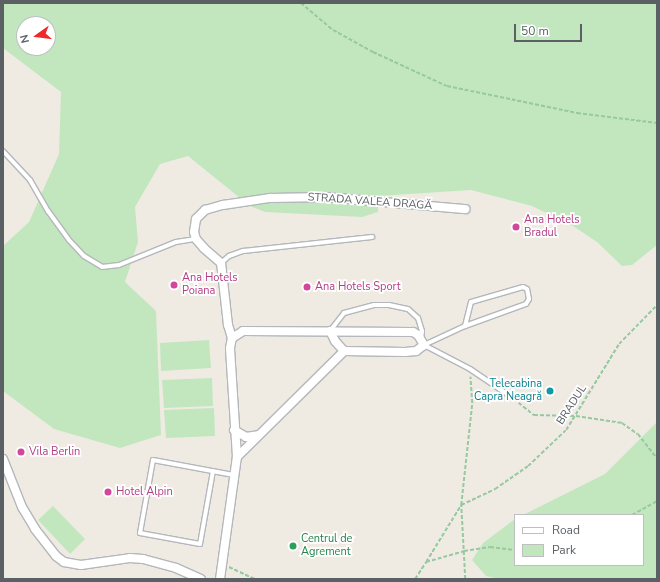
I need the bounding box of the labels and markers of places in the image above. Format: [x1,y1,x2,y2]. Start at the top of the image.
place label: Ana Hotels Bradul [524,214,579,240]
marker: Ana Hotels Bradul [511,222,521,232]
place label: Ana Hotels Poiana [182,272,237,298]
marker: Ana Hotels Poiana [169,280,179,290]
place label: Ana Hotels Sport [315,280,401,294]
marker: Ana Hotels Sport [302,282,312,292]
place label: Telecabina Capra Neagră [474,378,542,404]
marker: Telecabina Capra Neagră [545,386,555,396]
place label: Vila Berlin [29,445,80,459]
marker: Vila Berlin [16,447,26,457]
place label: Hotel Alpin [116,485,173,499]
marker: Hotel Alpin [103,487,113,497]
place label: Centrul de Agrement [301,533,352,559]
marker: Centrul de Agrement [288,541,298,551]

